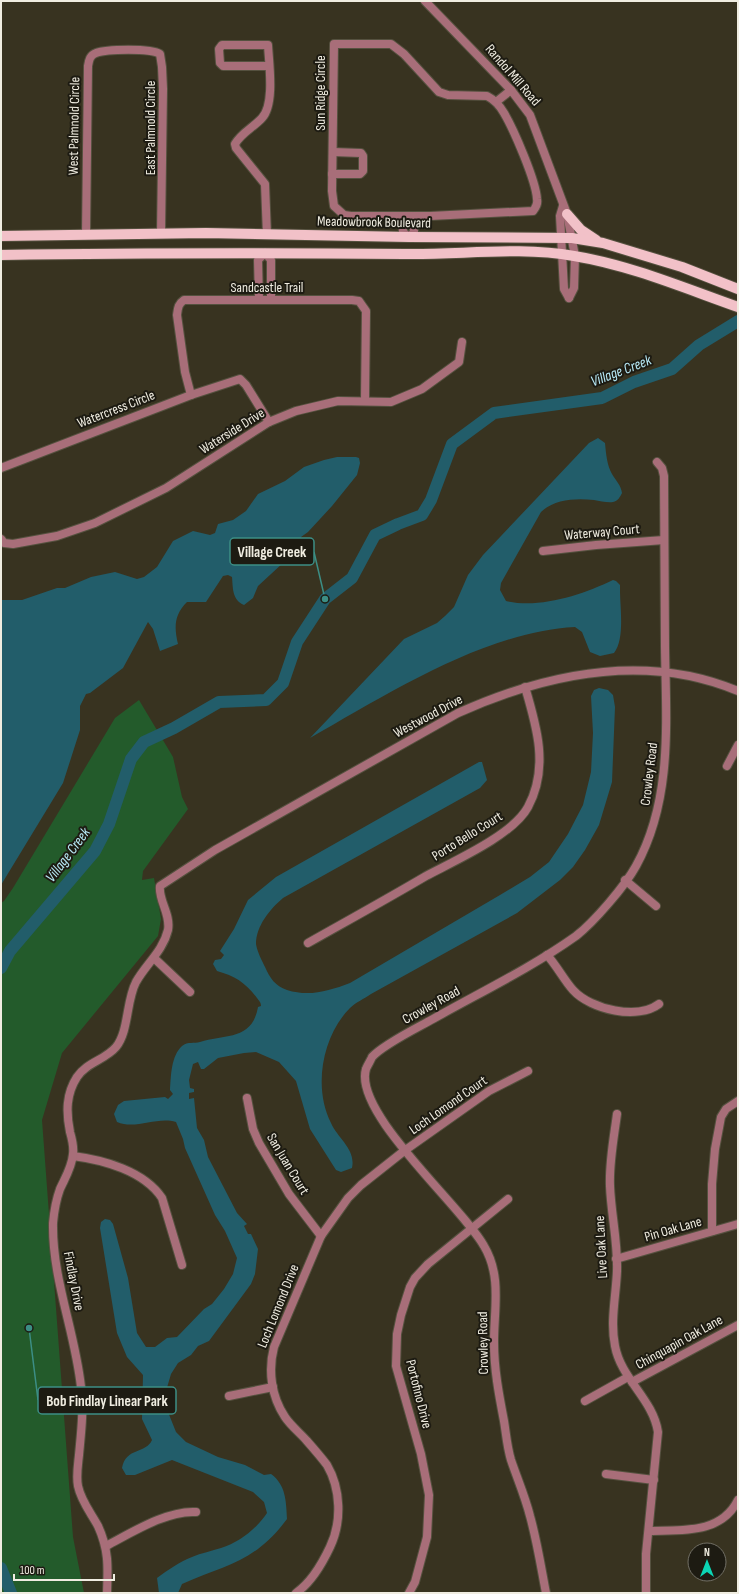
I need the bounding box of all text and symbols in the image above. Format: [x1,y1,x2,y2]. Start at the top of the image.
street label: Randol Mill Road [482,41,544,109]
street label: Sun Ridge Circle [312,55,329,131]
street label: West Palmnold Circle [65,77,83,175]
street label: East Palmnold Circle [142,81,159,175]
street label: Meadowbrook Boulevard [317,213,431,231]
street label: Sandcastle Trail [231,279,303,296]
water label: Village Creek [588,351,654,391]
street label: Watercress Circle [75,386,157,432]
street label: Waterside Drive [196,404,268,458]
street label: Waterway Court [564,520,640,544]
callout: Village Creek [230,538,314,565]
text: Village Creek [238,543,307,562]
street label: Westwood Drive [391,691,465,741]
street label: Crowley Road [637,741,661,806]
street label: Porto Bello Court [429,808,505,864]
water label: Village Creek [41,824,95,886]
street label: Crowley Road [399,982,463,1028]
street label: Loch Lomond Court [406,1072,490,1138]
street label: San Juan Court [263,1130,313,1198]
street label: Pin Oak Lane [642,1213,704,1245]
street label: Live Oak Lane [591,1215,611,1279]
street label: Findlay Drive [60,1250,88,1312]
street label: Loch Lomond Drive [253,1262,303,1350]
street label: Crowley Road [474,1311,492,1375]
street label: Chinquapin Oak Lane [632,1311,726,1373]
street label: Portofino Drive [402,1358,436,1430]
callout: Bob Findlay Linear Park [38,1387,176,1414]
text: Bob Findlay Linear Park [46,1392,168,1411]
north arrow [687,1542,727,1582]
text: N [704,1546,710,1559]
scale bar [14,1556,114,1582]
text: 100 m [20,1563,45,1578]

